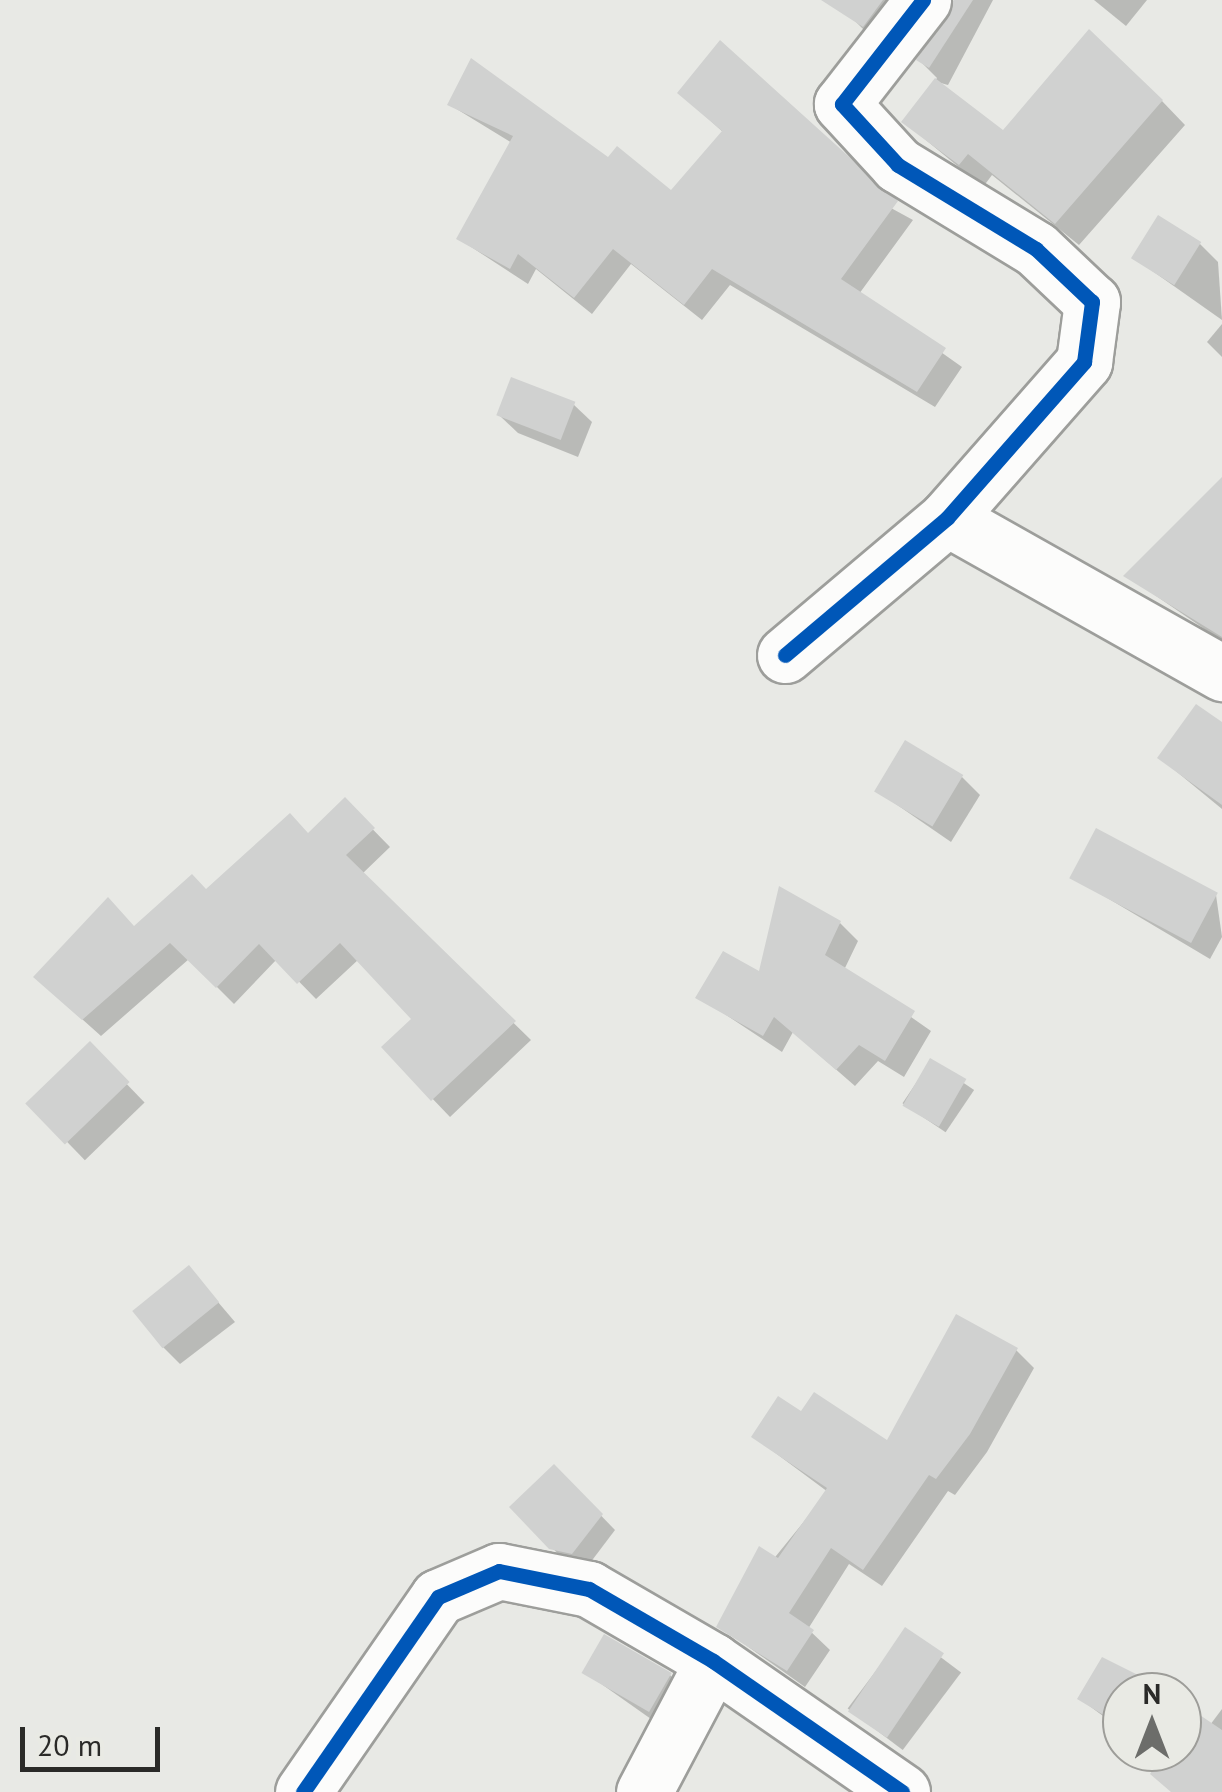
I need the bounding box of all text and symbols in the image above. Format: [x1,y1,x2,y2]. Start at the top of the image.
north arrow [1102,1672,1202,1772]
text: N [1143,1675,1161,1712]
scale bar [25,1707,165,1769]
text: 20 m [37,1725,102,1764]

